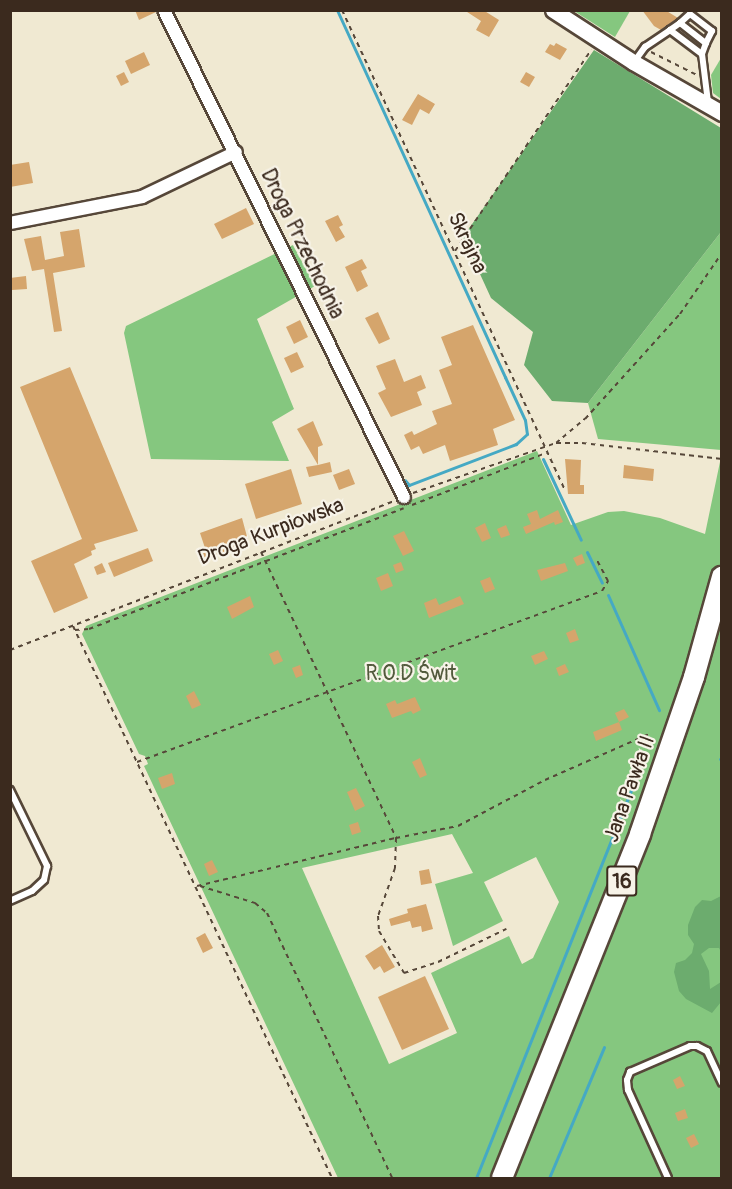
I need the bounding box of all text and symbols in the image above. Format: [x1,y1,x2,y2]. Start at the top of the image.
street label: Droga Przechodnia [255,165,349,323]
street label: Skrajna [442,208,492,278]
street label: Droga Kurpiowska [195,493,347,571]
park label: R.O.D Świt [365,661,457,687]
street label: Jana Pawła II [599,732,661,846]
road number: 16 [606,864,638,898]

